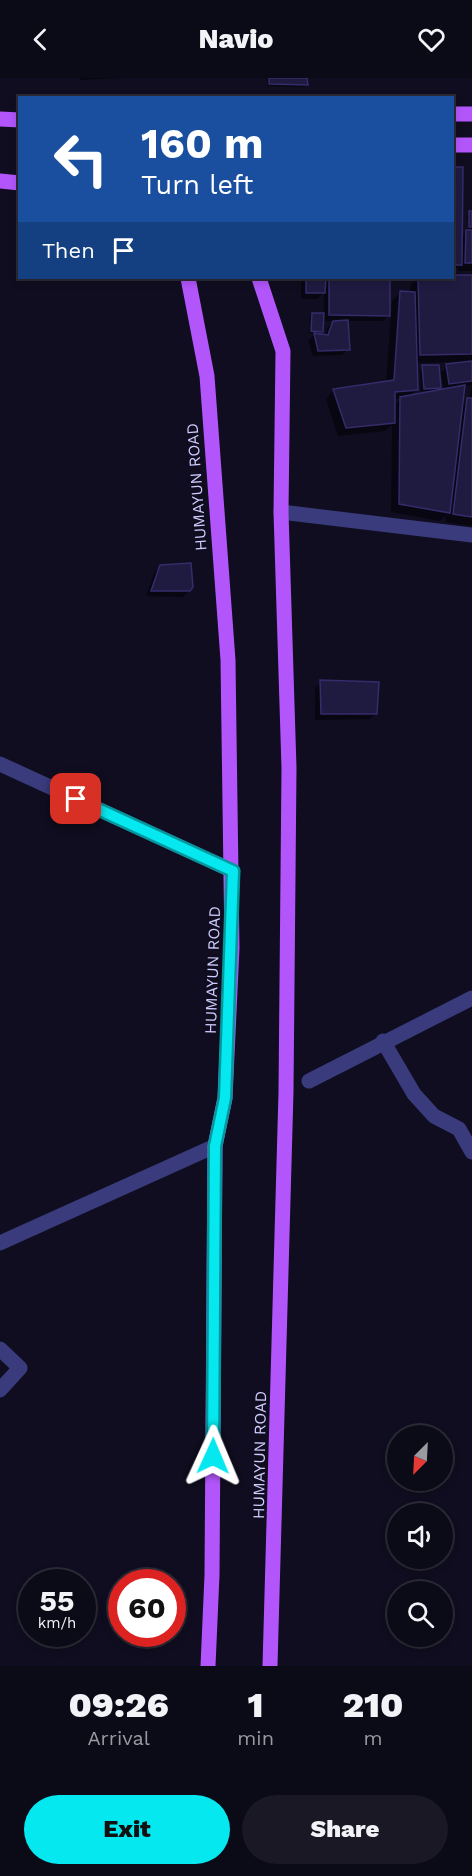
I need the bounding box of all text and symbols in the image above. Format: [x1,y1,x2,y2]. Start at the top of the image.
icon: back [24,23,57,56]
text: Navio [199,23,273,55]
icon: heart [415,23,448,56]
text: 160 m [141,119,264,168]
icon: left [42,120,120,198]
text: Turn left [141,169,253,201]
icon: arrive [107,234,140,267]
text: Then [42,238,95,263]
street label: HUMAYUN ROAD [183,422,210,552]
pin [50,773,101,824]
icon: arrive [59,782,92,815]
street label: HUMAYUN ROAD [201,906,224,1034]
street label: HUMAYUN ROAD [249,1391,270,1519]
position arrow [181,1424,245,1488]
north arrow [387,1425,453,1491]
map controls [387,1425,453,1647]
button: sound [387,1503,453,1569]
speed limit sign: 60 [108,1569,186,1647]
button: search [387,1581,453,1647]
text: 55 [40,1583,74,1618]
text: km/h [38,1614,76,1632]
text: 09:26 [68,1684,169,1726]
text: 1 [248,1684,264,1726]
text: 210 [342,1684,404,1726]
text: Arrival [87,1726,150,1750]
text: min [237,1726,274,1750]
text: m [363,1726,383,1750]
button: Exit [24,1795,230,1864]
button: Share [242,1795,448,1864]

